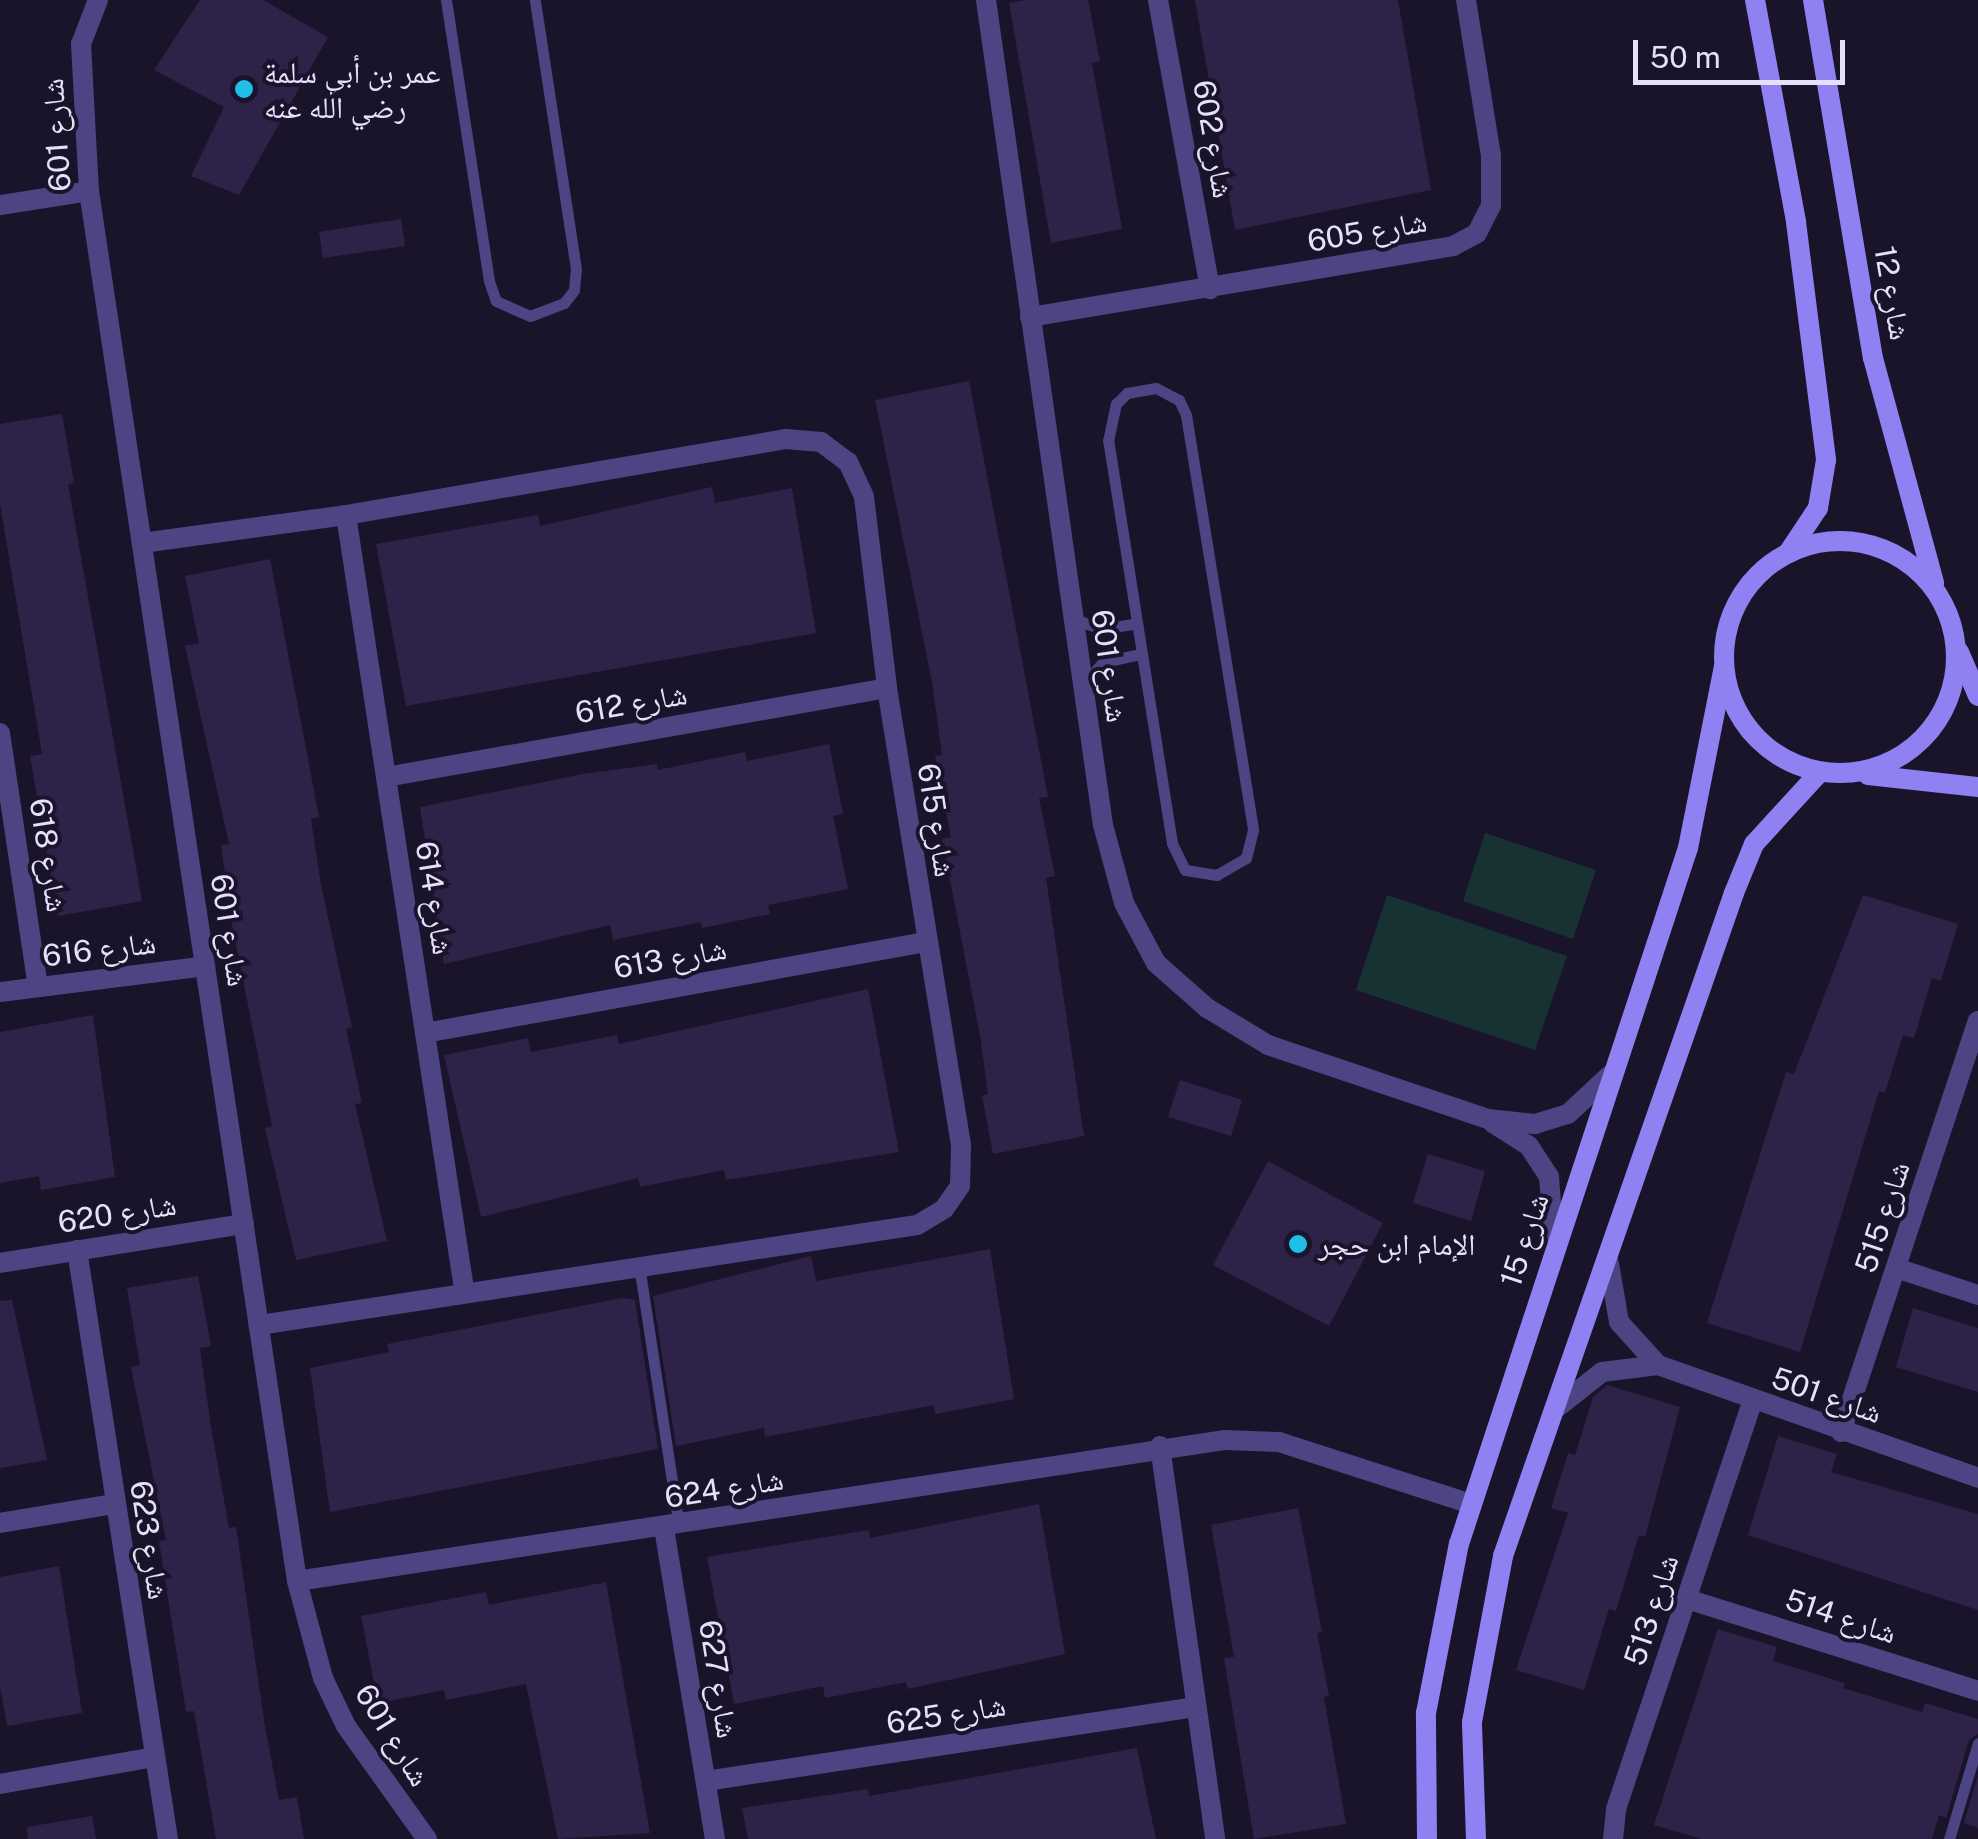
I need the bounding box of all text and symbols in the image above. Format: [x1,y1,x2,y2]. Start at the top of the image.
scale bar [1638,20,1850,82]
text: 50 m [1650,39,1721,75]
place label: عمر بن أبي سلمة رضي الله عنه [264,54,440,124]
street label: شارع 601 [34,77,78,193]
street label: شارع 602 [1186,77,1242,201]
marker: عمر بن أبي سلمة رضي الله عنه [233,78,255,100]
street label: شارع 605 [1305,203,1429,259]
street label: شارع 12 [1867,243,1919,343]
street label: شارع 601 [1084,607,1136,725]
street label: شارع 612 [572,675,690,731]
street label: شارع 615 [910,761,964,879]
street label: شارع 618 [22,796,76,914]
street label: شارع 614 [408,839,462,957]
street label: شارع 601 [203,871,257,989]
street label: شارع 616 [40,924,158,974]
street label: شارع 613 [611,930,729,986]
street label: شارع 515 [1847,1157,1917,1277]
street label: شارع 620 [55,1186,179,1240]
street label: شارع 15 [1492,1189,1556,1291]
place label: الإمام ابن حجر [1318,1226,1475,1262]
marker: الإمام ابن حجر [1287,1233,1309,1255]
street label: شارع 501 [1767,1359,1887,1431]
street label: شارع 624 [662,1461,786,1515]
street label: شارع 623 [123,1478,177,1602]
street label: شارع 513 [1616,1550,1686,1670]
street label: شارع 514 [1781,1581,1901,1651]
street label: شارع 627 [692,1617,746,1741]
street label: شارع 601 [348,1677,438,1793]
street label: شارع 625 [884,1687,1008,1741]

